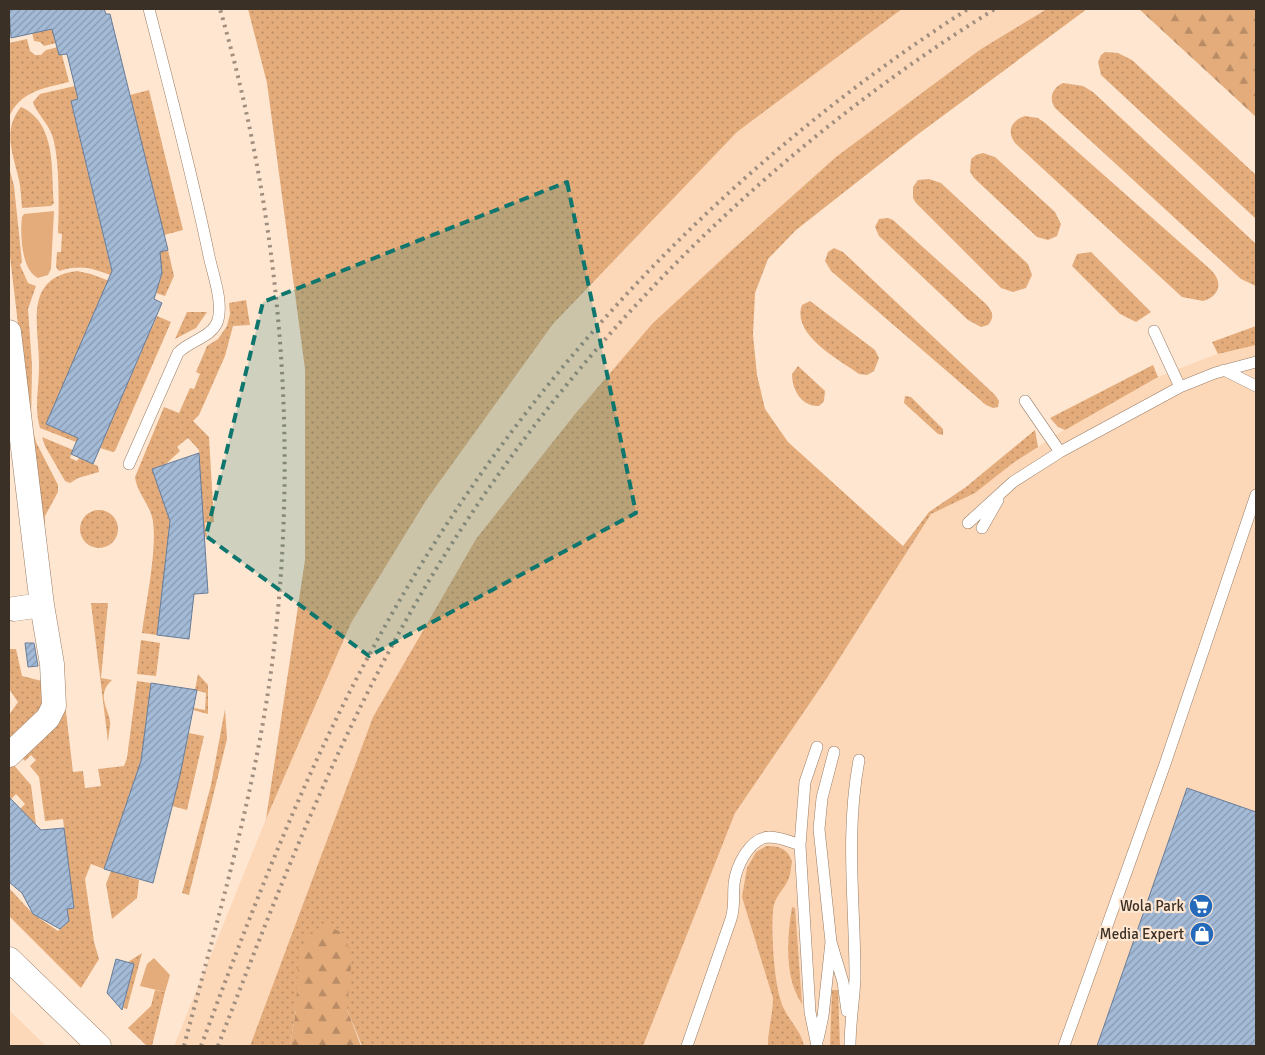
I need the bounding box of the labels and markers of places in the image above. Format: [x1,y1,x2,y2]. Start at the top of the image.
supermarket icon: Wola Park [1188,893,1214,919]
place label: Wola Park [1120,897,1184,915]
shop icon: Media Expert [1189,921,1215,947]
place label: Media Expert [1100,925,1184,943]

